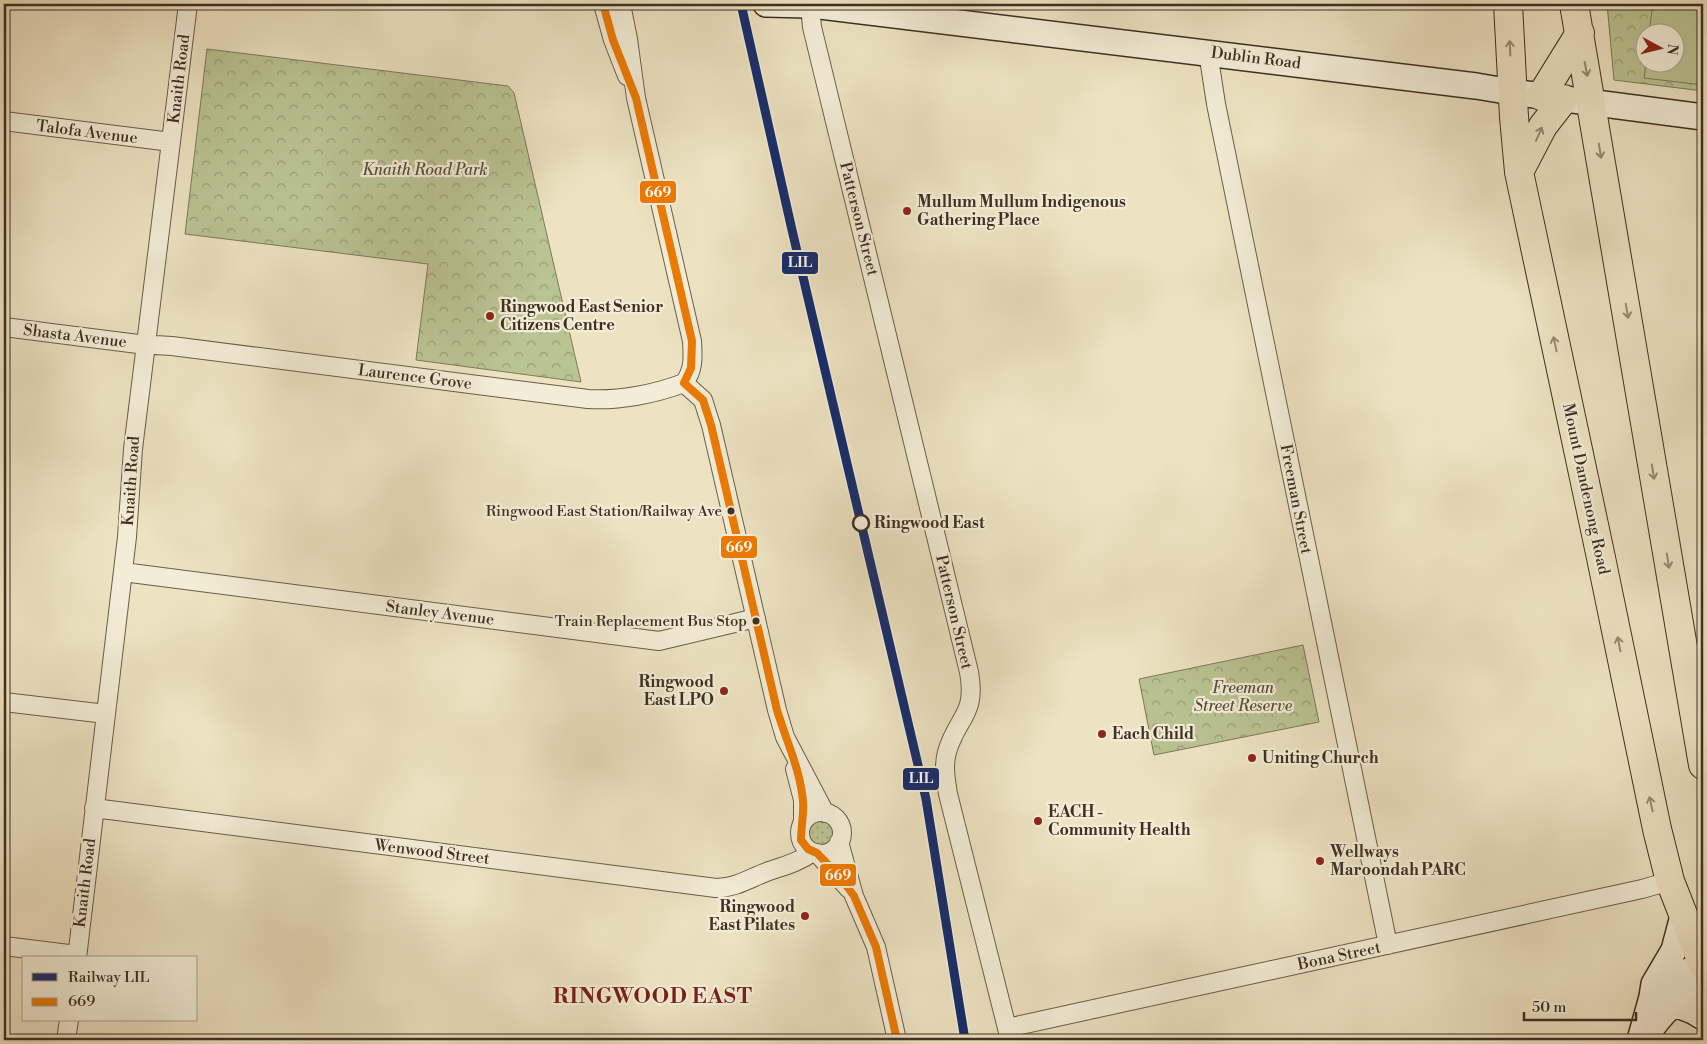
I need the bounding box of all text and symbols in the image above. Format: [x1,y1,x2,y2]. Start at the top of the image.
north arrow [1634,22,1684,72]
street label: Knaith Road [164,33,194,125]
one-way arrow [1506,40,1515,56]
street label: Dublin Road [1210,43,1302,73]
text: N [1662,43,1682,56]
one-way arrow [1582,61,1592,77]
street label: Talofa Avenue [35,116,139,148]
one-way arrow [1535,127,1544,142]
one-way arrow [1596,143,1606,159]
park label: Knaith Road Park [362,160,488,180]
street label: Patterson Street [835,160,883,278]
line badge: 669 [639,180,677,204]
text: 669 [645,184,671,202]
place label: Mullum Mullum Indigenous Gathering Place [917,192,1126,230]
marker: Mullum Mullum Indigenous Gathering Place [901,205,913,217]
line badge: LIL [781,251,819,275]
text: LIL [788,254,813,272]
place label: Ringwood East Senior Citizens Centre [500,297,663,335]
one-way arrow [1623,303,1633,319]
marker: Ringwood East Senior Citizens Centre [484,310,496,322]
street label: Shasta Avenue [22,320,128,352]
one-way arrow [1550,336,1560,352]
street label: Laurence Grove [357,360,473,394]
street label: Mount Dandenong Road [1558,401,1614,577]
street label: Knaith Road [118,435,144,527]
street label: Freeman Street [1276,442,1317,556]
one-way arrow [1649,463,1659,479]
place label: Ringwood East Station/Railway Ave [486,502,722,521]
marker: Ringwood East Station/Railway Ave [726,506,736,516]
place label: Ringwood East [874,513,985,533]
marker: Ringwood East [852,514,870,532]
line badge: 669 [720,535,758,559]
text: 669 [726,539,752,557]
one-way arrow [1663,552,1673,568]
street label: Patterson Street [931,553,977,671]
street label: Stanley Avenue [385,596,495,630]
place label: Train Replacement Bus Stop [555,612,747,631]
marker: Train Replacement Bus Stop [751,616,761,626]
one-way arrow [1613,637,1623,653]
place label: Ringwood East LPO [638,672,714,710]
park label: Freeman Street Reserve [1194,678,1293,716]
marker: Ringwood East LPO [718,685,730,697]
place label: Each Child [1112,724,1194,744]
marker: Each Child [1096,728,1108,740]
place label: Uniting Church [1262,748,1379,768]
marker: Uniting Church [1246,752,1258,764]
line badge: LIL [902,767,940,791]
text: LIL [909,770,934,788]
one-way arrow [1646,796,1656,812]
place label: EACH - Community Health [1048,802,1191,840]
marker: EACH - Community Health [1032,815,1044,827]
street label: Wenwood Street [372,835,491,869]
street label: Knaith Road [70,837,100,929]
place label: Wellways Maroondah PARC [1329,842,1466,880]
marker: Wellways Maroondah PARC [1314,855,1326,867]
line badge: 669 [819,863,857,887]
text: 669 [825,867,851,885]
place label: Ringwood East Pilates [709,897,795,935]
marker: Ringwood East Pilates [799,910,811,922]
street label: Bona Street [1295,937,1383,975]
legend [22,956,198,1022]
text: Railway LIL [68,968,150,987]
district label: RINGWOOD EAST [553,984,753,1010]
scale bar [1524,989,1637,1021]
text: 669 [68,992,95,1011]
text: 50 m [1532,998,1566,1017]

